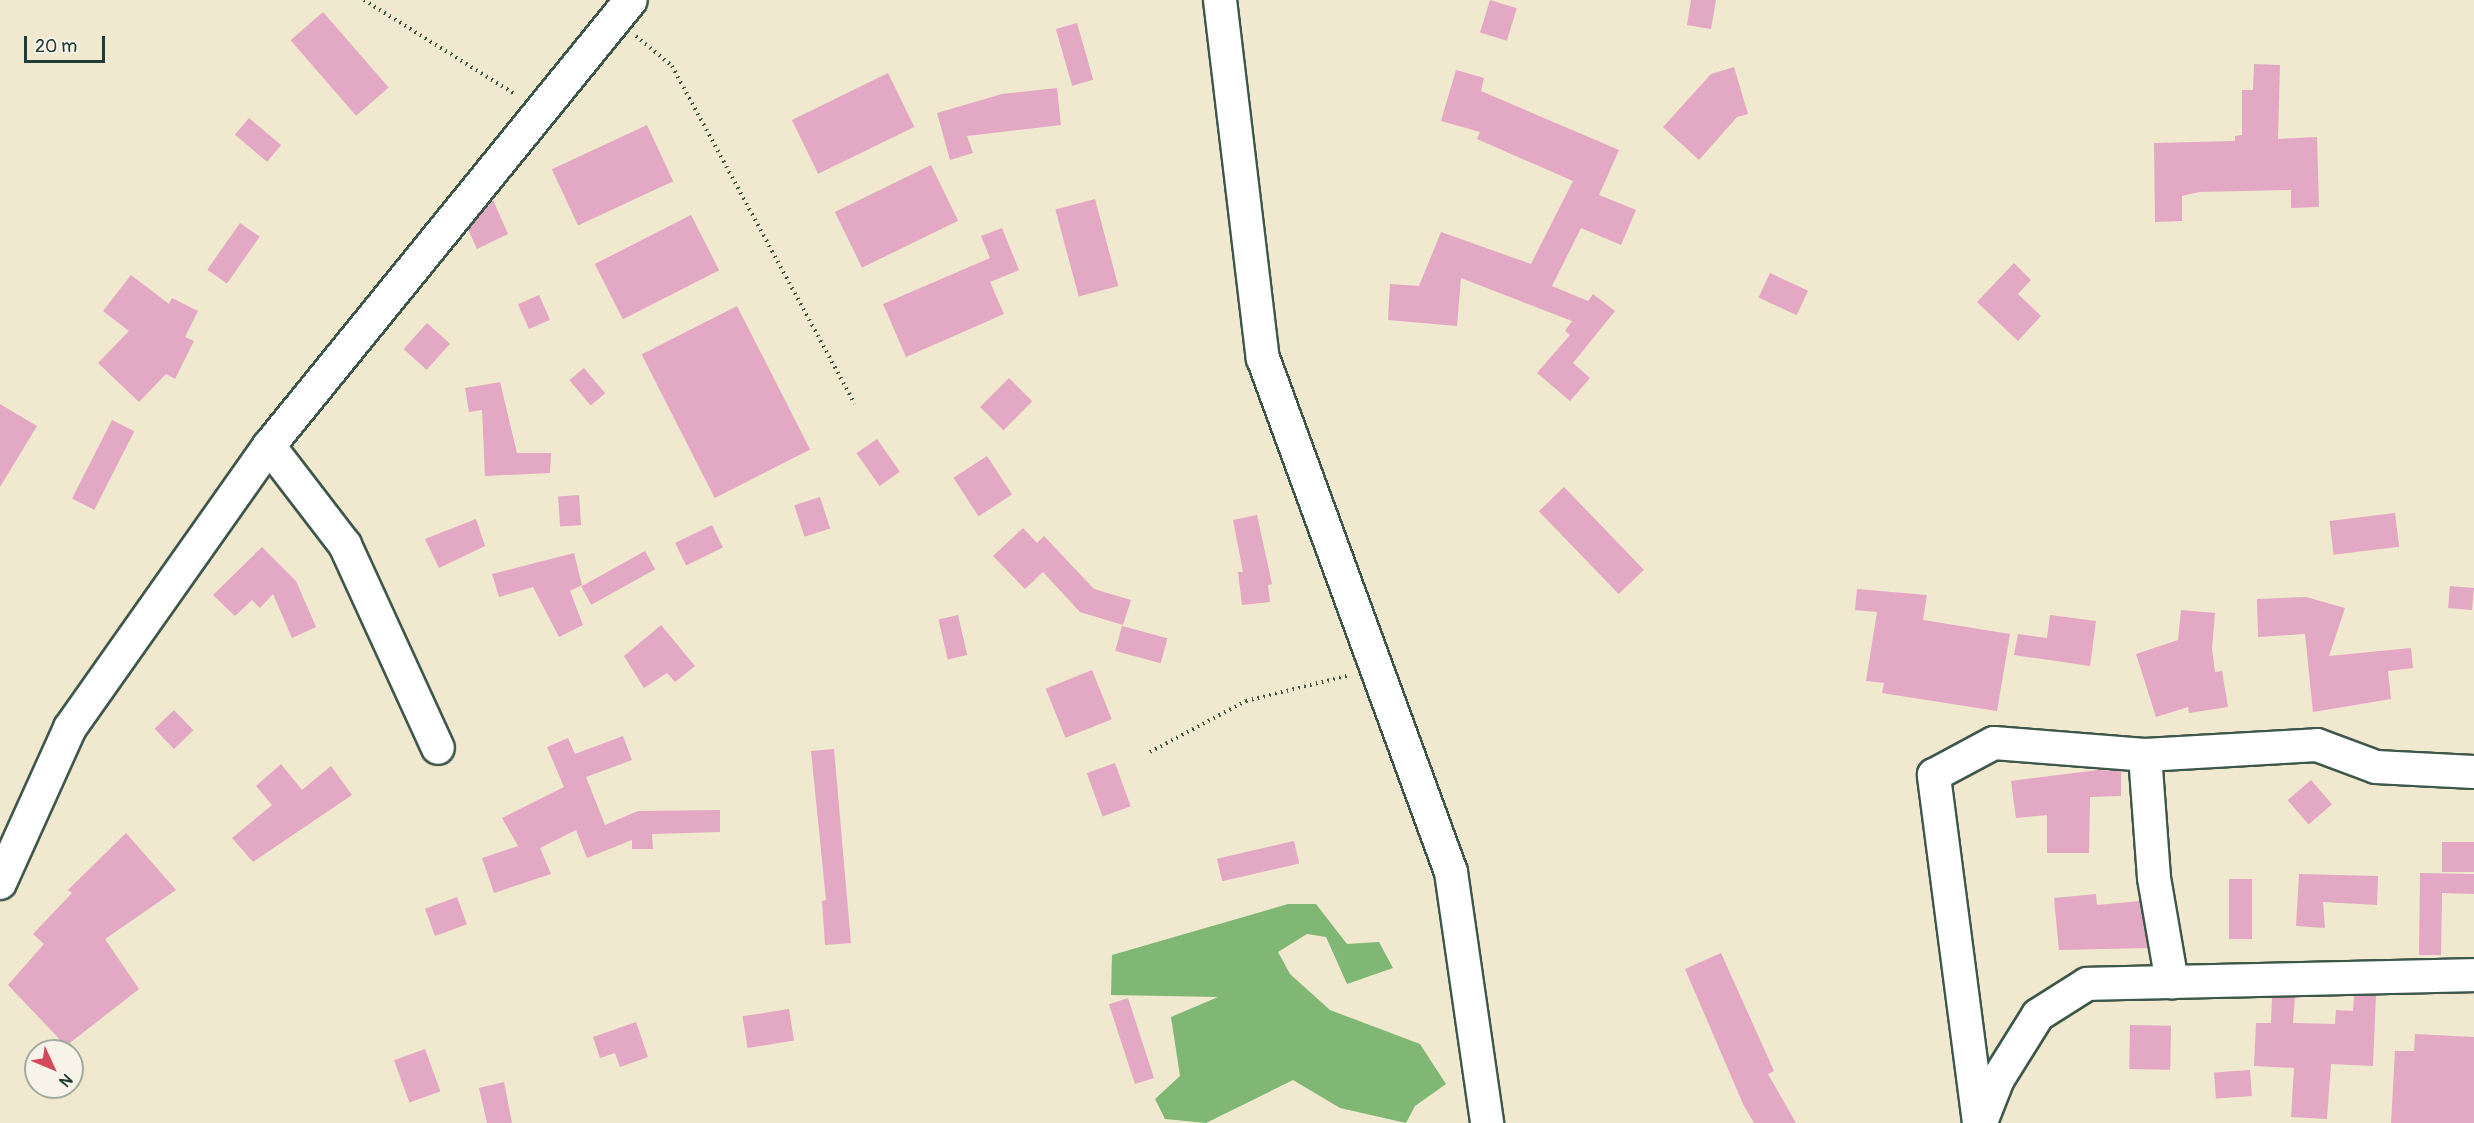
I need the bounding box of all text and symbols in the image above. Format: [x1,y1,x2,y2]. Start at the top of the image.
scale bar [27,24,108,62]
text: 20 m [35,35,77,58]
north arrow [24,1039,84,1099]
text: N [55,1069,76,1091]

